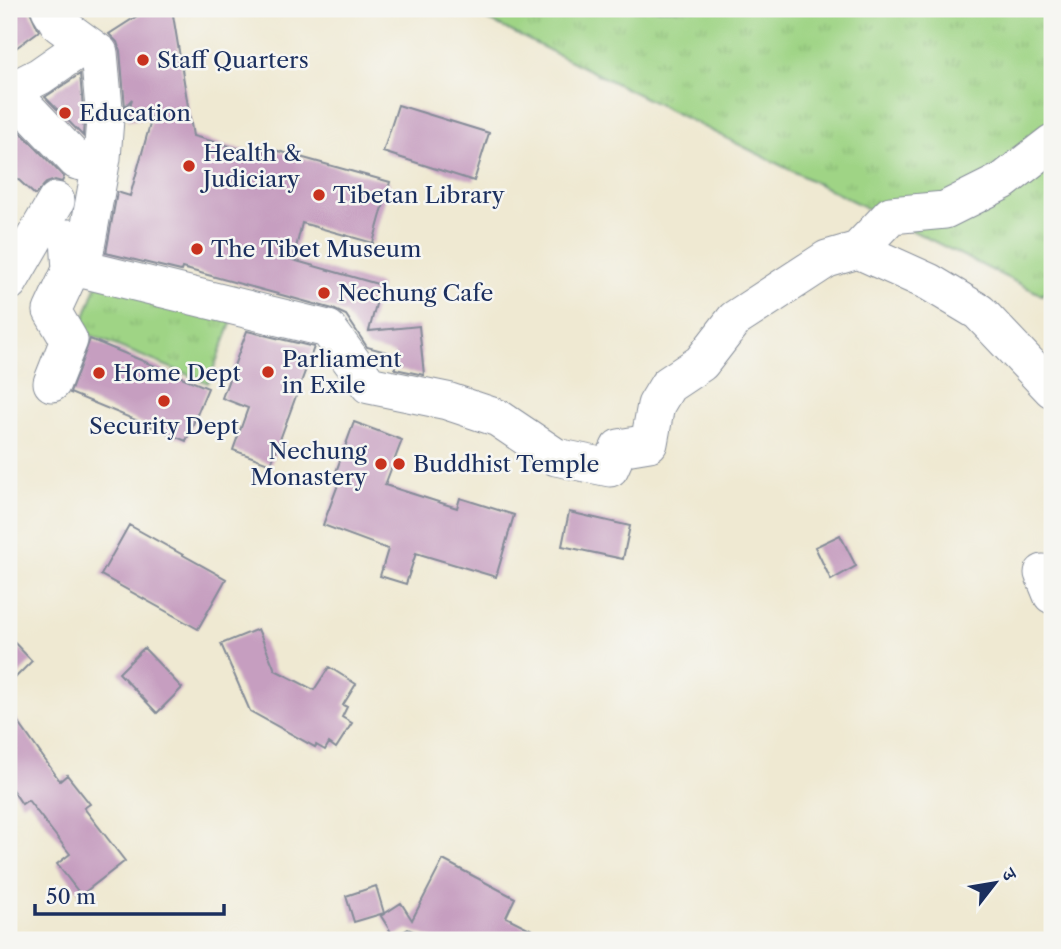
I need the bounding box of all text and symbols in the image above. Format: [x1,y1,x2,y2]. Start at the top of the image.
place label: Staff Quarters [157,46,309,74]
marker: Staff Quarters [135,52,151,68]
place label: Education [79,99,191,127]
marker: Education [57,105,73,121]
place label: Health & Judiciary [200,139,302,193]
marker: Health & Judiciary [181,158,197,174]
place label: Tibetan Library [333,181,505,209]
marker: Tibetan Library [311,187,327,203]
place label: The Tibet Museum [211,235,421,263]
marker: The Tibet Museum [189,241,205,257]
place label: Nechung Cafe [338,279,493,307]
marker: Nechung Cafe [316,285,332,301]
place label: Parliament in Exile [282,345,401,399]
place label: Home Dept [113,359,241,387]
marker: Parliament in Exile [260,364,276,380]
marker: Home Dept [91,365,107,381]
marker: Security Dept [156,393,172,409]
place label: Security Dept [89,412,239,440]
place label: Nechung Monastery [250,437,368,491]
place label: Buddhist Temple [413,450,599,478]
marker: Nechung Monastery [373,456,389,472]
marker: Buddhist Temple [391,456,407,472]
north arrow [960,848,1030,918]
text: उ [996,863,1022,886]
scale bar [35,872,224,916]
text: 50 m [46,884,96,909]

